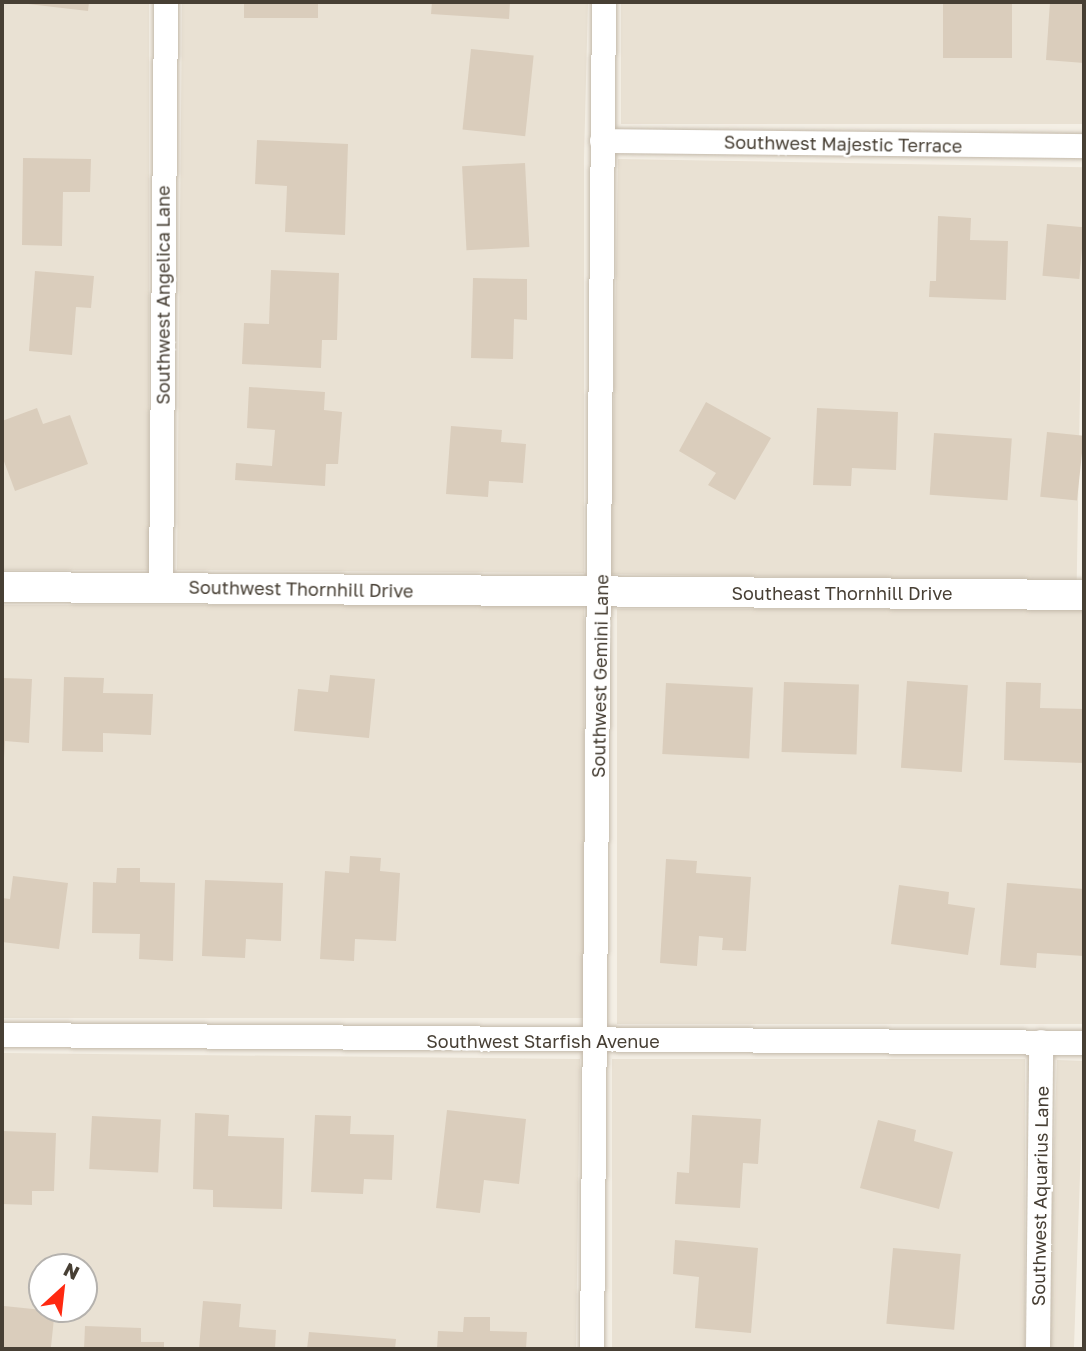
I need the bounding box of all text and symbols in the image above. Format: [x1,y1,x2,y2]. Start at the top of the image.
street label: Southwest Majestic Terrace [724,131,962,157]
street label: Southwest Angelica Lane [152,185,174,405]
street label: Southwest Gemini Lane [587,574,613,778]
street label: Southwest Thornhill Drive [188,576,414,602]
street label: Southeast Thornhill Drive [732,582,952,604]
street label: Southwest Starfish Avenue [426,1030,660,1052]
street label: Southwest Aquarius Lane [1027,1086,1053,1306]
north arrow [28,1253,98,1323]
text: N [60,1257,84,1284]

